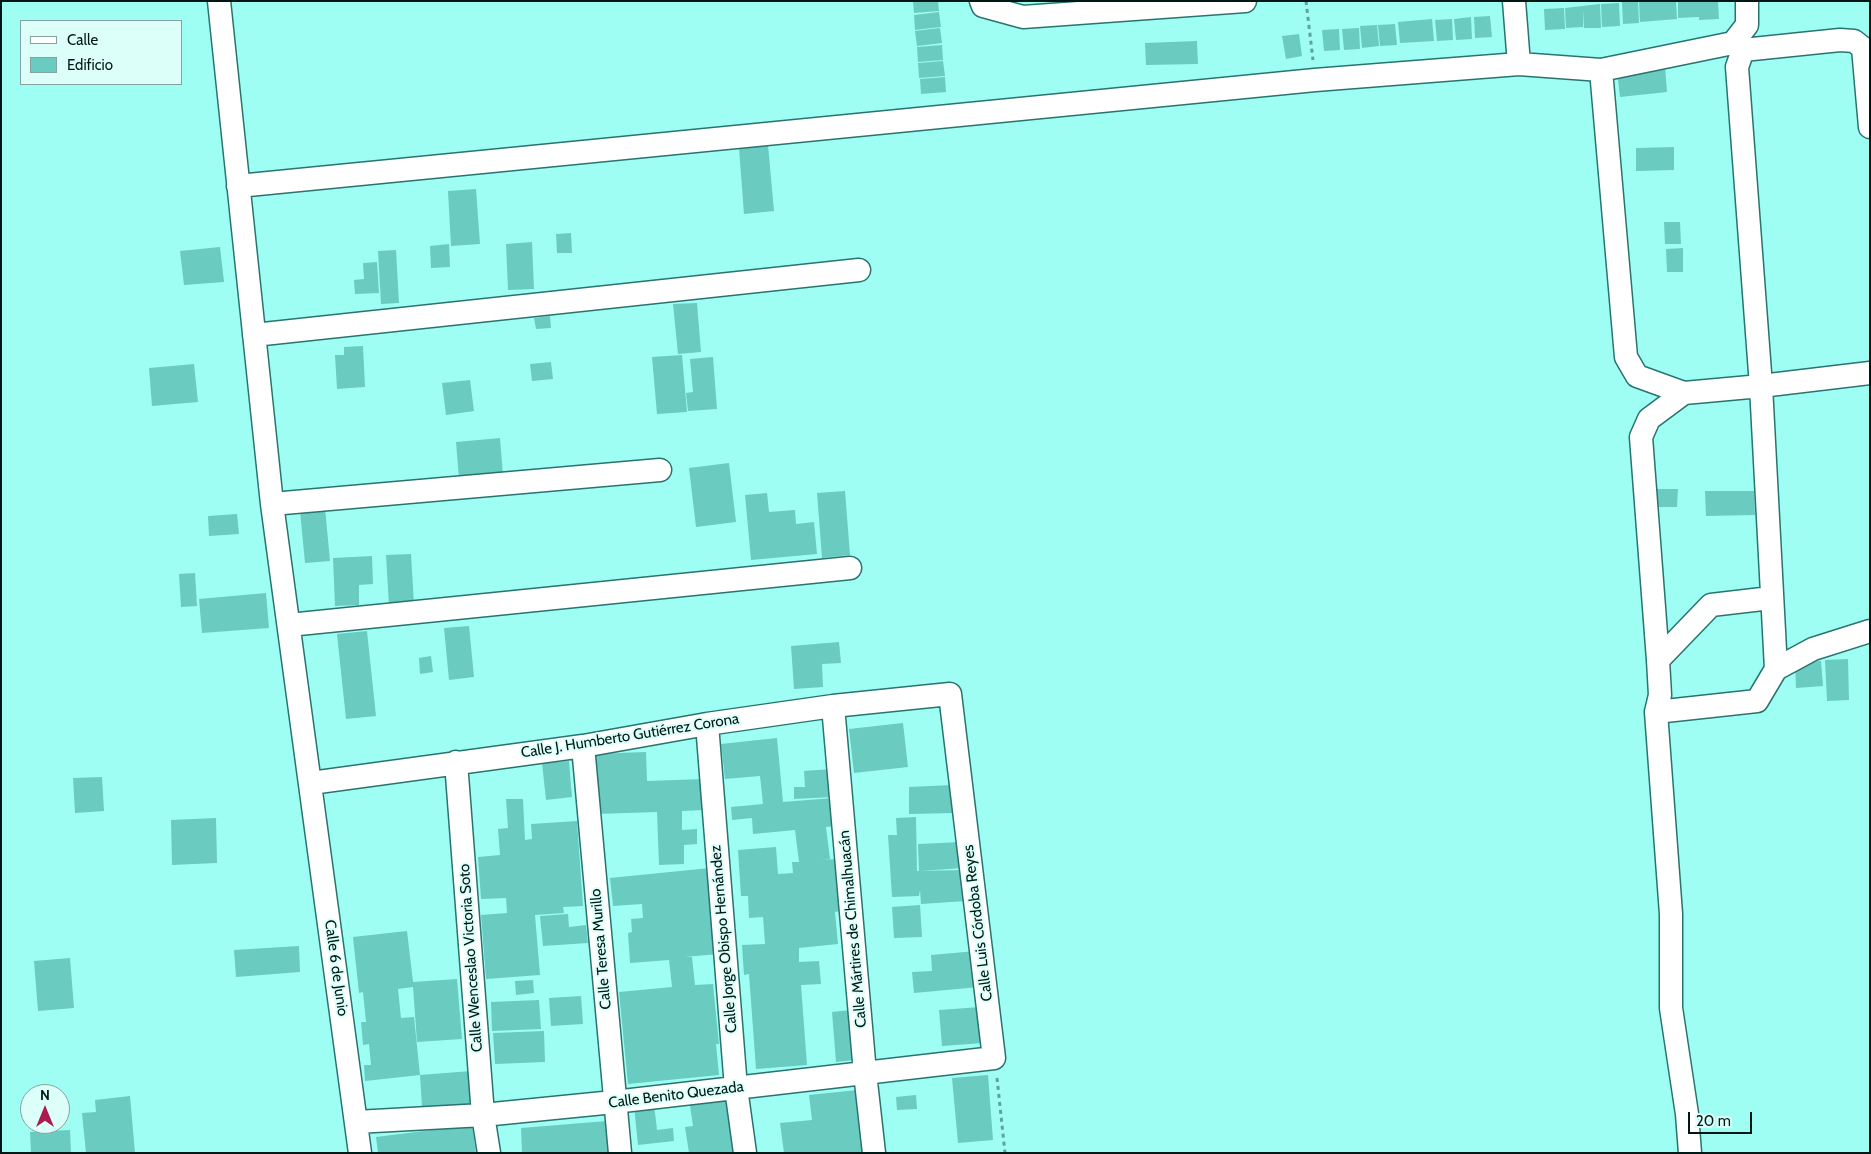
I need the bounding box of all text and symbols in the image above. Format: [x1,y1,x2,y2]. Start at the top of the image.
legend [20,20,182,85]
text: Calle [67,31,98,49]
text: Edificio [67,56,113,74]
street label: Calle J. Humberto Gutiérrez Corona [520,710,740,762]
street label: Calle Mártires de Chimalhuacán [835,830,871,1028]
street label: Calle Jorge Obispo Hernández [707,844,741,1034]
street label: Calle Luis Córdoba Reyes [959,844,997,1002]
street label: Calle Wenceslao Victoria Soto [455,863,487,1053]
street label: Calle Teresa Murillo [587,888,615,1010]
street label: Calle 6 de Junio [320,919,352,1017]
street label: Calle Benito Quezada [607,1078,745,1112]
north arrow [20,1084,70,1134]
text: N [40,1086,50,1104]
scale bar [1691,1102,1755,1134]
text: 20 m [1696,1112,1731,1130]

